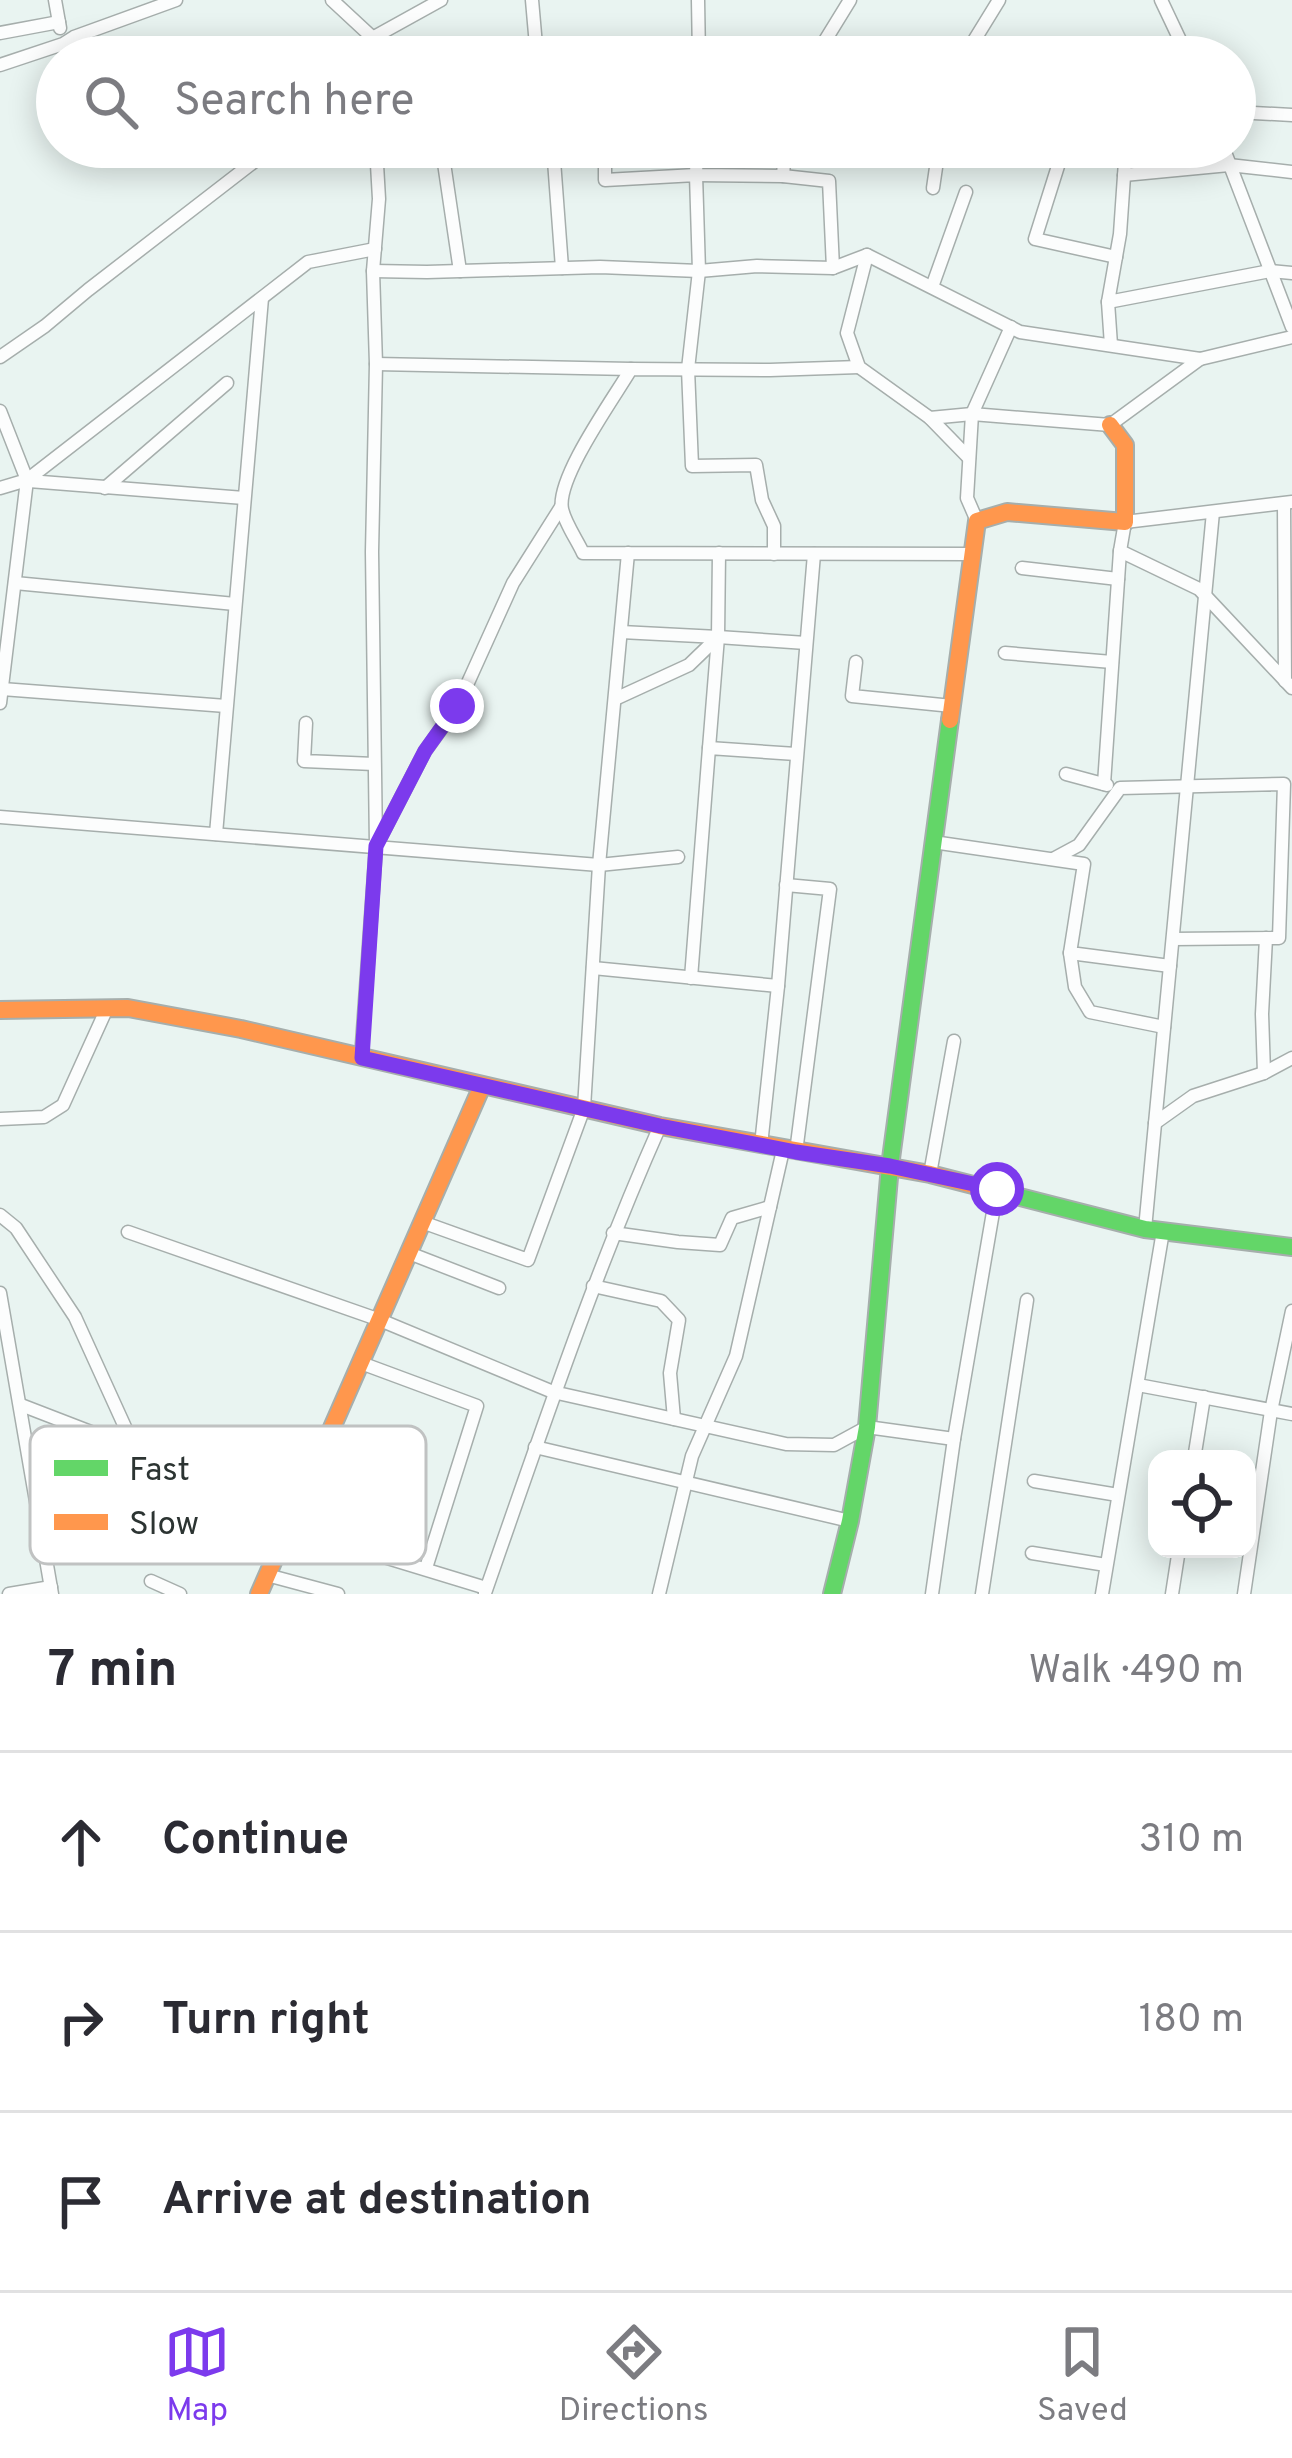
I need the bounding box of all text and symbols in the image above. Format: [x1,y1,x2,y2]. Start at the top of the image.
search box [36,36,1256,168]
icon: search [78,69,144,135]
text: Search here [174,74,414,131]
route end [430,679,484,733]
route start [970,1162,1024,1216]
legend [30,1426,426,1564]
map controls [1148,1450,1256,1558]
button: locate [1148,1450,1256,1558]
text: Fast [129,1451,190,1493]
text: Slow [129,1505,199,1547]
text: 7 min [48,1640,178,1705]
text: Walk · 490 m [1029,1648,1244,1697]
icon: ahead [48,1809,114,1875]
text: Continue [162,1813,349,1870]
text: 310 m [1139,1817,1244,1866]
icon: right [48,1989,114,2055]
text: Turn right [162,1993,370,2050]
text: 180 m [1139,1997,1244,2046]
icon: arrive [48,2169,114,2235]
text: Arrive at destination [162,2173,592,2230]
tab: Map [164,2319,230,2433]
tab: Directions [559,2319,709,2433]
tab: Saved [1037,2319,1128,2433]

